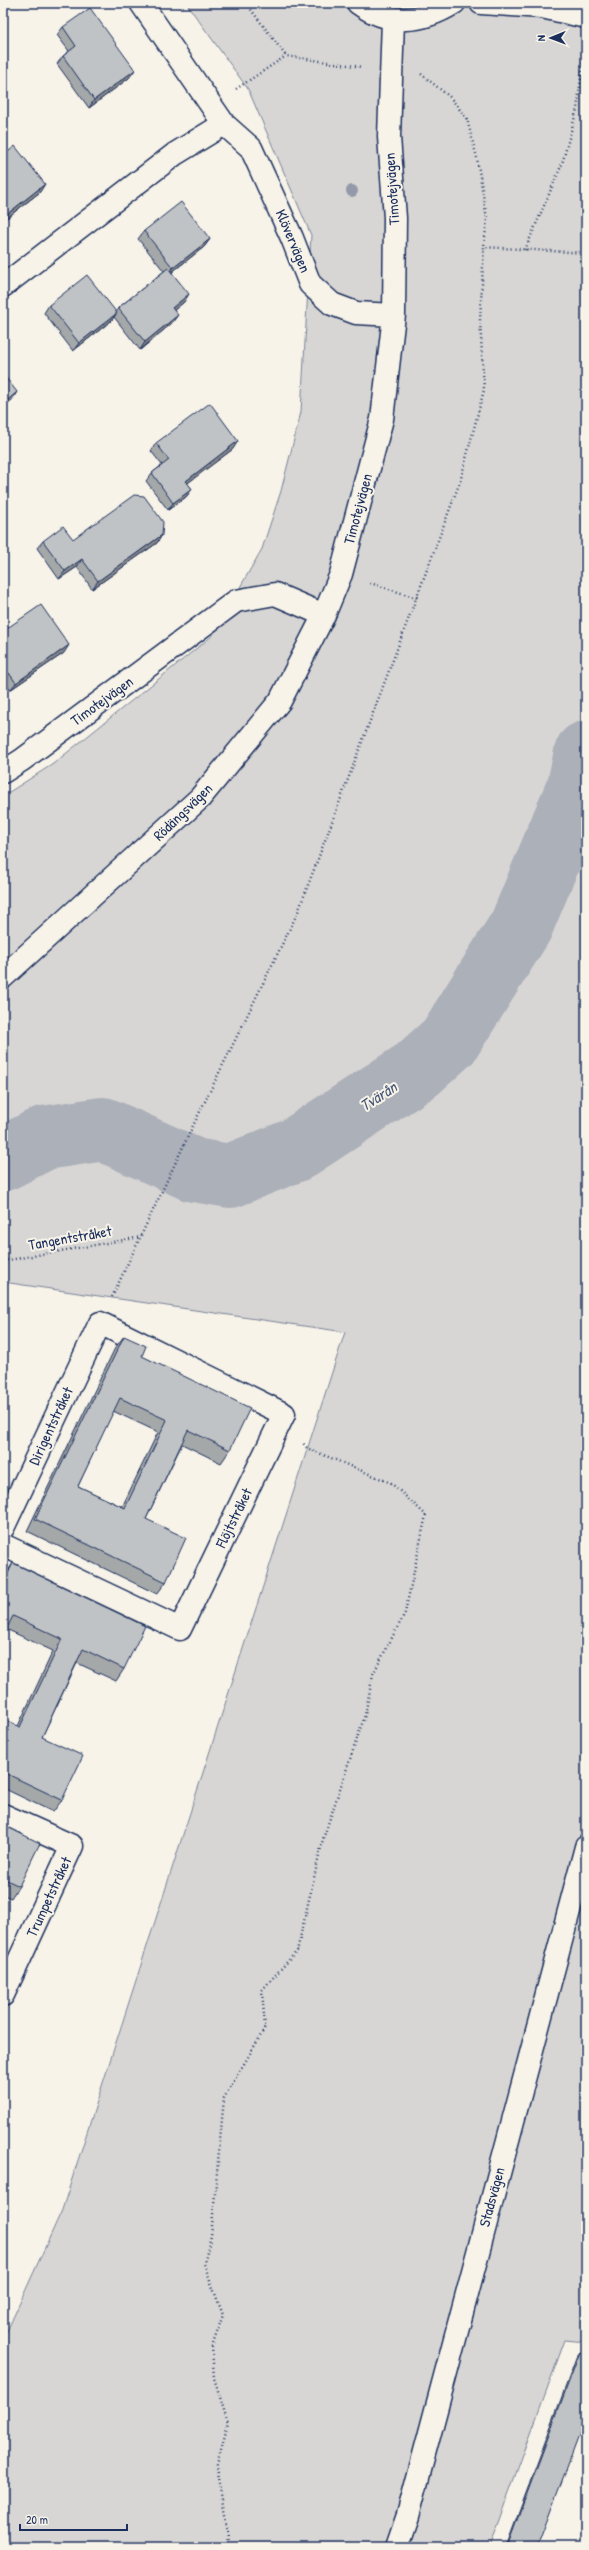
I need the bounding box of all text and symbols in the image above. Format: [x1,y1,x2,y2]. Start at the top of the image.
north arrow [531,18,571,58]
text: N [534,35,548,41]
street label: Timotejvägen [378,152,405,226]
street label: Klövervägen [271,206,316,276]
street label: Timotejvägen [338,471,377,547]
street label: Timotejvägen [66,671,137,730]
street label: Rödängsvägen [148,778,217,845]
water label: Tvärån [355,1075,402,1116]
street label: Tangentstråket [27,1220,114,1255]
street label: Dirigentstråket [23,1382,78,1468]
street label: Flöjtstråket [210,1484,257,1552]
street label: Trumpetstråket [21,1852,77,1940]
street label: Stadsvägen [473,2165,510,2229]
scale bar [20,2506,127,2532]
text: 20 m [26,2511,48,2528]

